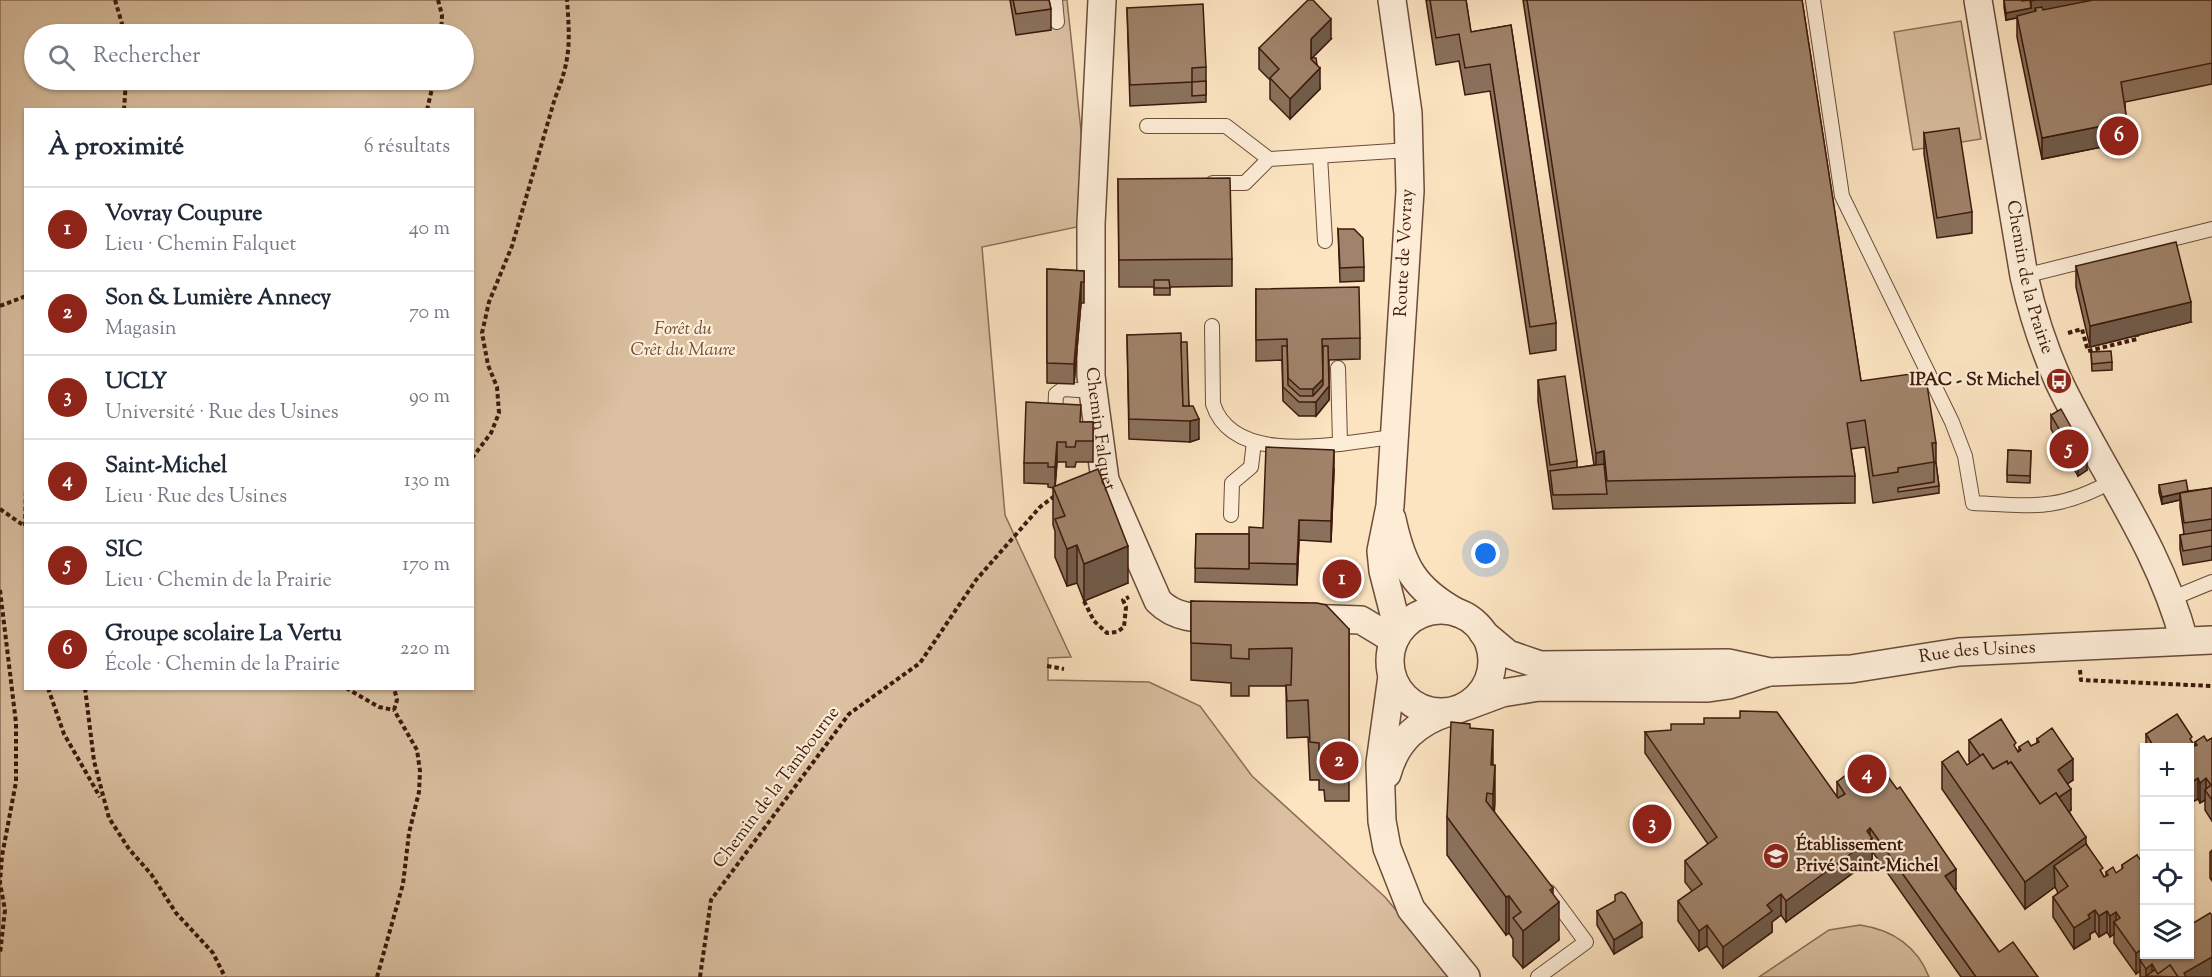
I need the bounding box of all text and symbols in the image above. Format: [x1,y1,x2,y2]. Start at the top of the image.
search box [24,24,474,90]
icon: search [45,41,78,74]
text: Rechercher [93,41,200,73]
pin: 6 [2100,114,2138,158]
text: À proximité [48,129,184,166]
text: 6 résultats [364,133,450,162]
street label: Route de Vovray [1389,188,1421,318]
street label: Chemin de la Prairie [1999,198,2059,358]
text: Vovray Coupure [105,199,262,231]
text: 1 [64,215,71,244]
text: 40 m [409,215,450,244]
text: Lieu · Chemin Falquet [105,231,296,260]
text: Son & Lumière Annecy [105,283,331,315]
text: 2 [63,299,72,328]
text: 70 m [409,299,450,328]
text: Magasin [105,315,177,344]
park label: Forêt du Crêt du Maure [630,317,736,364]
bus stop icon: IPAC - St Michel [2044,366,2074,396]
text: UCLY [105,367,167,399]
street label: Chemin Falquet [1078,367,1122,496]
place label: IPAC - St Michel [1910,368,2041,394]
text: 3 [63,383,72,412]
text: 90 m [409,383,450,412]
text: Université · Rue des Usines [105,399,339,428]
pin: 5 [2050,426,2088,472]
text: Saint-Michel [105,451,227,483]
text: 4 [62,467,73,496]
text: 130 m [404,467,450,496]
text: Lieu · Rue des Usines [105,483,287,512]
text: SIC [105,535,143,567]
your location [1471,539,1500,568]
text: 5 [64,551,71,580]
text: 170 m [402,551,450,580]
pin: 1 [1322,556,1362,602]
text: Lieu · Chemin de la Prairie [105,567,332,596]
text: Groupe scolaire La Vertu [105,619,342,651]
text: 6 [63,635,72,664]
text: 220 m [400,635,450,664]
street label: Rue des Usines [1917,635,2036,671]
text: École · Chemin de la Prairie [105,651,340,680]
street label: Chemin de la Tambourne [707,702,847,874]
pin: 2 [1320,738,1358,783]
map controls [2140,743,2194,959]
button: + [2140,743,2194,797]
pin: 4 [1848,752,1886,796]
button: − [2140,797,2194,851]
pin: 3 [1632,802,1672,846]
place label: Établissement Privé Saint-Michel [1796,832,1940,880]
school or university icon: Établissement Privé Saint-Michel [1761,841,1791,871]
button: locate [2140,851,2194,905]
button: layers [2140,905,2194,959]

